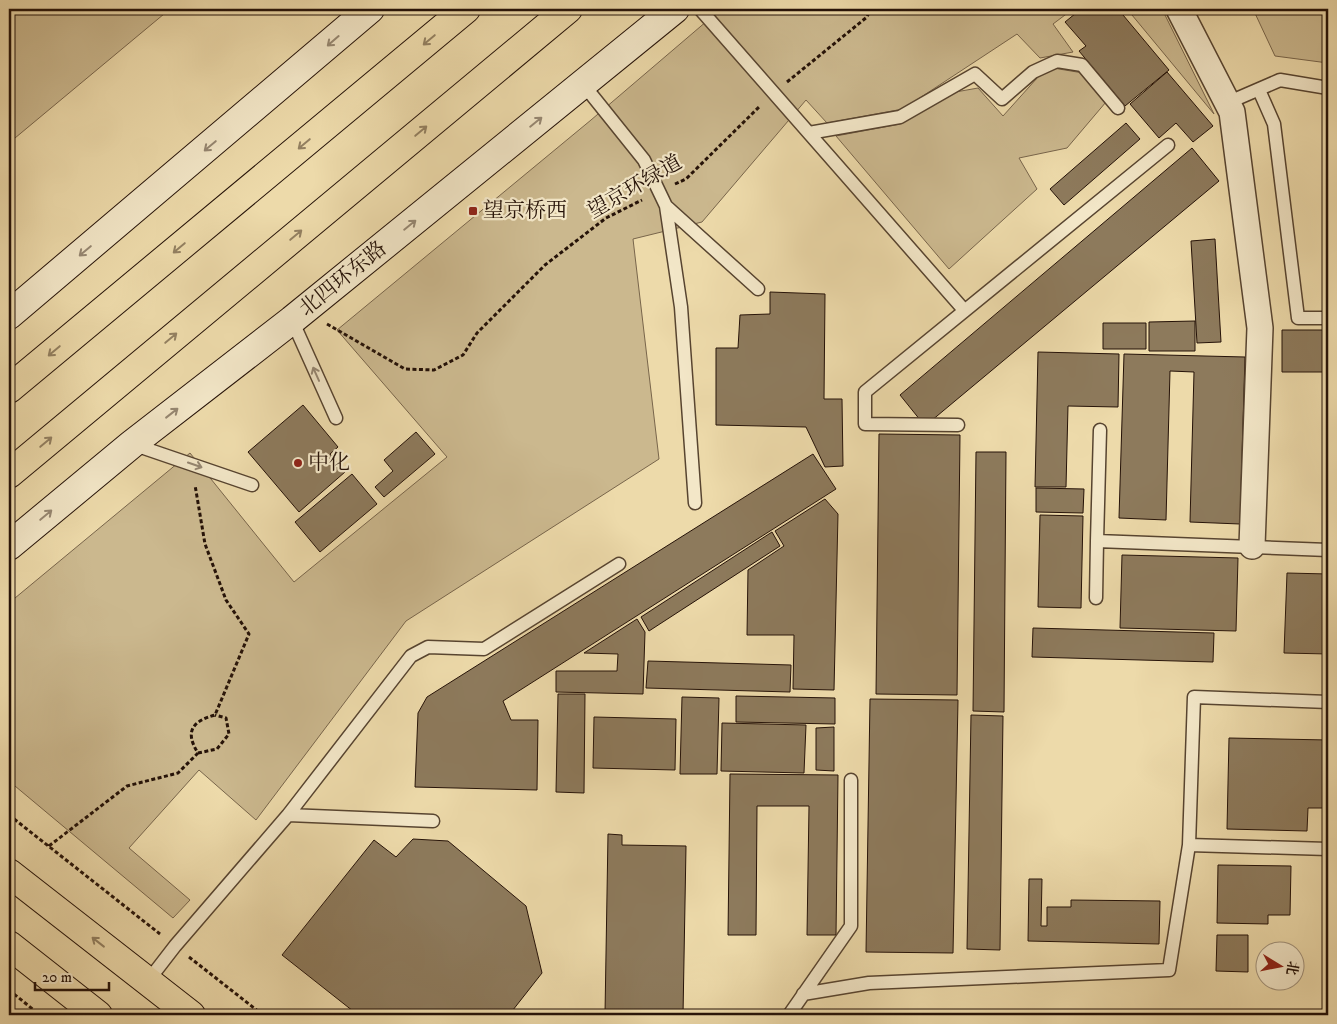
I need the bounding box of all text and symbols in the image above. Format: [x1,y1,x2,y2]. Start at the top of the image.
one-way arrow [423,34,436,45]
one-way arrow [327,35,340,46]
one-way arrow [529,117,542,128]
one-way arrow [414,125,427,136]
one-way arrow [298,138,311,149]
one-way arrow [203,141,216,152]
street label: 望京环绿道 [583,149,687,225]
place label: 望京桥西 [483,198,567,224]
marker: 望京桥西 [467,205,479,217]
one-way arrow [403,219,416,230]
one-way arrow [289,229,302,240]
street label: 北四环东路 [294,236,392,322]
one-way arrow [173,242,186,253]
one-way arrow [79,245,92,256]
one-way arrow [164,333,177,344]
one-way arrow [48,346,61,357]
one-way arrow [311,367,321,382]
one-way arrow [166,407,179,418]
one-way arrow [40,437,53,448]
place label: 中化 [308,450,350,476]
marker: 中化 [292,457,304,469]
one-way arrow [186,461,202,471]
one-way arrow [40,509,53,521]
one-way arrow [91,937,105,947]
north arrow [1254,942,1304,992]
scale bar [35,959,109,991]
text: 北 [1282,960,1302,977]
text: 20 m [42,968,72,987]

